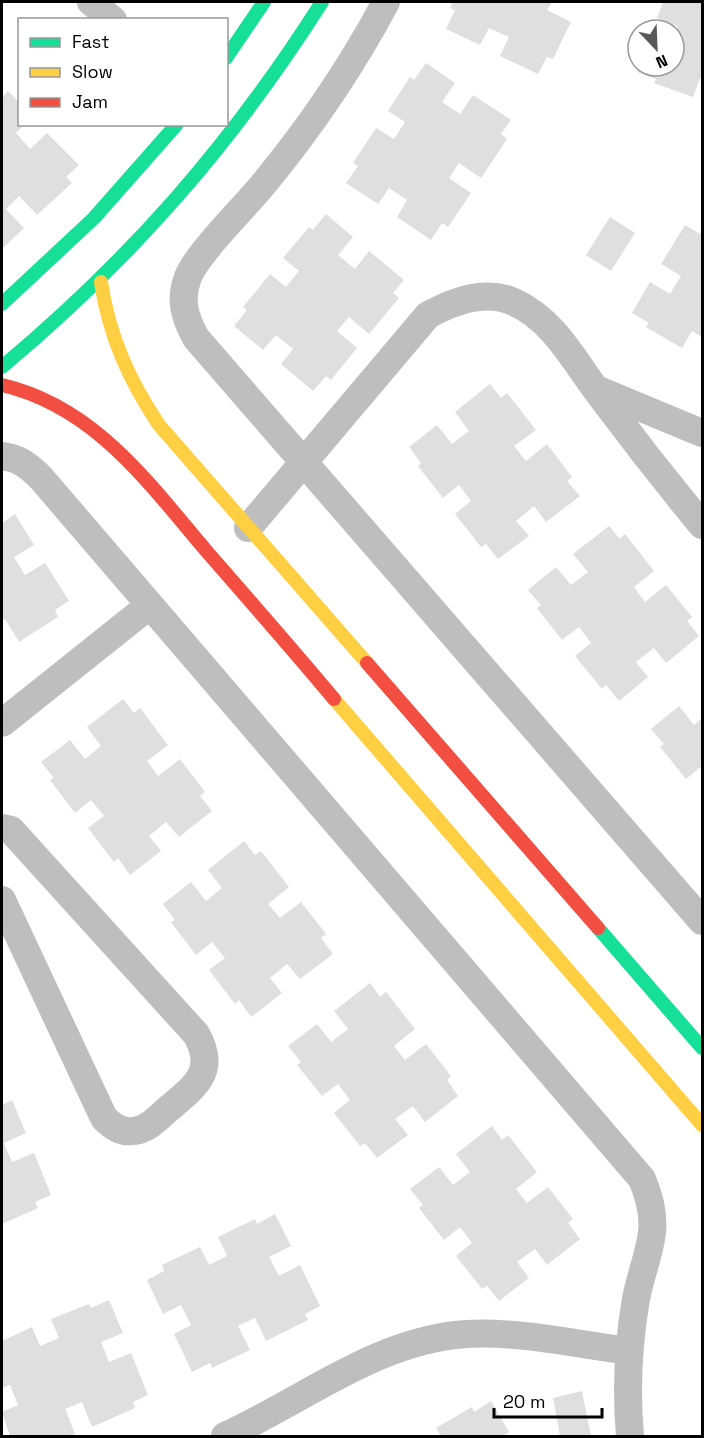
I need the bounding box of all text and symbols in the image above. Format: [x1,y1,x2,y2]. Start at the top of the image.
legend [18,18,228,126]
north arrow [626,18,686,78]
text: Fast [72,30,109,53]
text: N [653,50,671,73]
text: Slow [72,60,113,83]
text: Jam [72,90,108,113]
scale bar [494,1381,602,1419]
text: 20 m [503,1390,546,1413]

